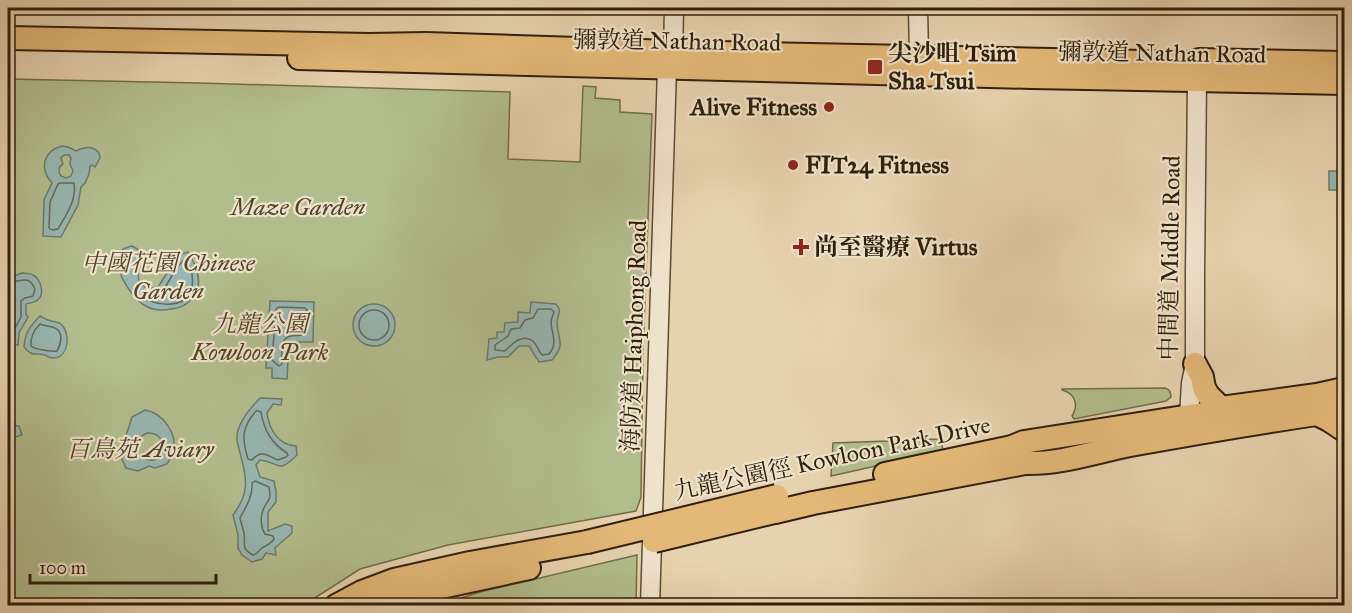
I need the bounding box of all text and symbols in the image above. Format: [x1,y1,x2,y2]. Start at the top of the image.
street label: 彌敦道 Nathan Road [573,24,781,58]
street label: 彌敦道 Nathan Road [1058,36,1266,70]
place label: 尖沙咀 Tsim Sha Tsui [888,38,1017,96]
marker: 尖沙咀 Tsim Sha Tsui [866,58,884,76]
place label: Alive Fitness [688,92,817,122]
marker: Alive Fitness [822,100,836,114]
place label: FIT24 Fitness [805,150,949,180]
street label: 中間道 Middle Road [1153,155,1187,361]
marker: FIT24 Fitness [786,158,800,172]
park label: Maze Garden [229,192,366,222]
street label: 海防道 Haiphong Road [615,219,653,453]
place label: 尚至醫療 Virtus [814,232,978,262]
marker: 尚至醫療 Virtus [792,238,810,256]
park label: 中國花園 Chinese Garden [81,248,256,306]
park label: 九龍公園 Kowloon Park [190,309,329,367]
street label: 九龍公園徑 Kowloon Park Drive [671,410,993,506]
park label: 百鳥苑 Aviary [66,434,215,464]
scale bar [30,547,216,585]
text: 100 m [39,557,86,579]

